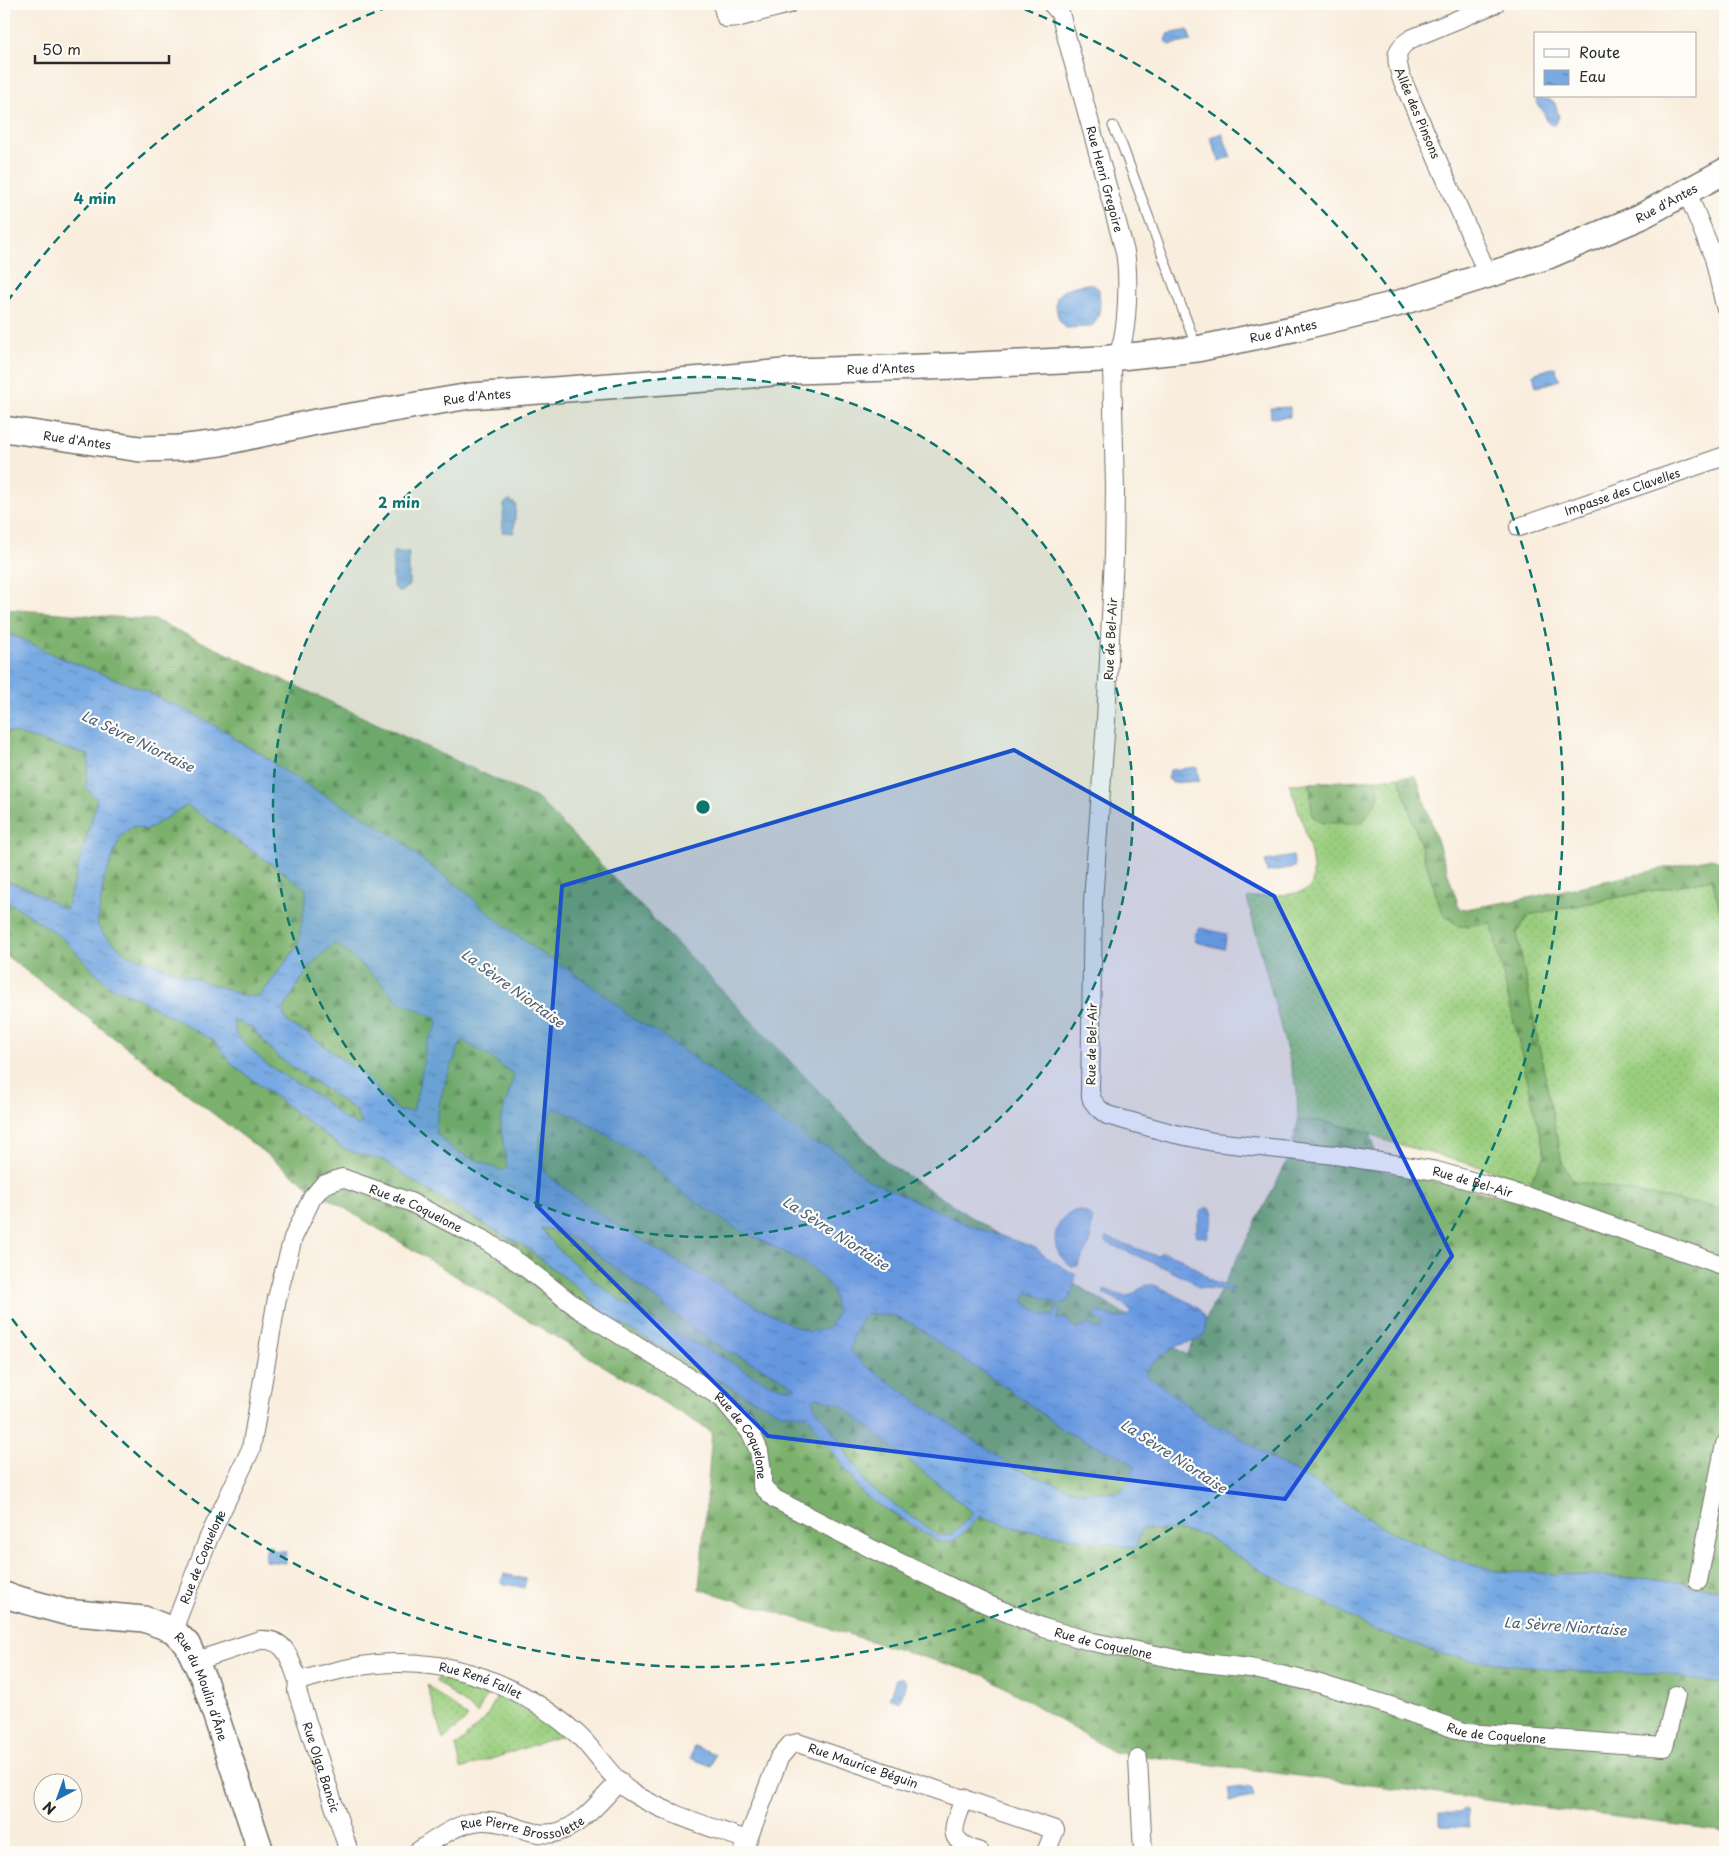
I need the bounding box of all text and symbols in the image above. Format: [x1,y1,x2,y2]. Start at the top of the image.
scale bar [35,32,169,64]
legend [1534,32,1696,98]
text: 50 m [42,37,81,60]
text: Route [1579,40,1620,63]
text: Eau [1579,64,1606,87]
street label: Allée des Pinsons [1391,65,1446,162]
street label: Rue Henri Gregoire [1082,124,1128,234]
street label: Rue d'Antes [1632,179,1701,227]
text: 4 min [74,186,116,209]
street label: Rue d'Antes [1248,314,1319,347]
street label: Rue d'Antes [846,358,916,378]
street label: Rue d'Antes [442,384,512,409]
street label: Rue d'Antes [42,426,113,454]
street label: Impasse des Clavelles [1562,463,1683,520]
text: 2 min [378,490,420,513]
street label: Rue de Bel-Air [1099,597,1121,681]
water label: La Sèvre Niortaise [78,705,199,778]
centre of rings [694,798,712,816]
water label: La Sèvre Niortaise [457,943,570,1033]
street label: Rue de Bel-Air [1081,1002,1101,1086]
street label: Rue de Bel-Air [1431,1161,1515,1201]
street label: Rue de Coquelone [367,1179,466,1237]
water label: La Sèvre Niortaise [779,1191,894,1276]
street label: Rue de Coquelone [712,1387,771,1480]
water label: La Sèvre Niortaise [1117,1414,1232,1499]
street label: Rue de Coquelone [175,1506,230,1606]
water label: La Sèvre Niortaise [1503,1611,1628,1641]
street label: Rue de Coquelone [1052,1622,1154,1663]
street label: Rue du Moulin d'Âne [171,1628,233,1743]
street label: Rue René Fallet [437,1657,525,1703]
street label: Rue de Coquelone [1444,1718,1547,1748]
street label: Rue Olga Bancic [298,1719,345,1815]
street label: Rue Maurice Béguin [806,1738,921,1792]
north arrow [32,1774,82,1824]
text: N [38,1797,60,1820]
street label: Rue Pierre Brossolette [458,1811,588,1843]

